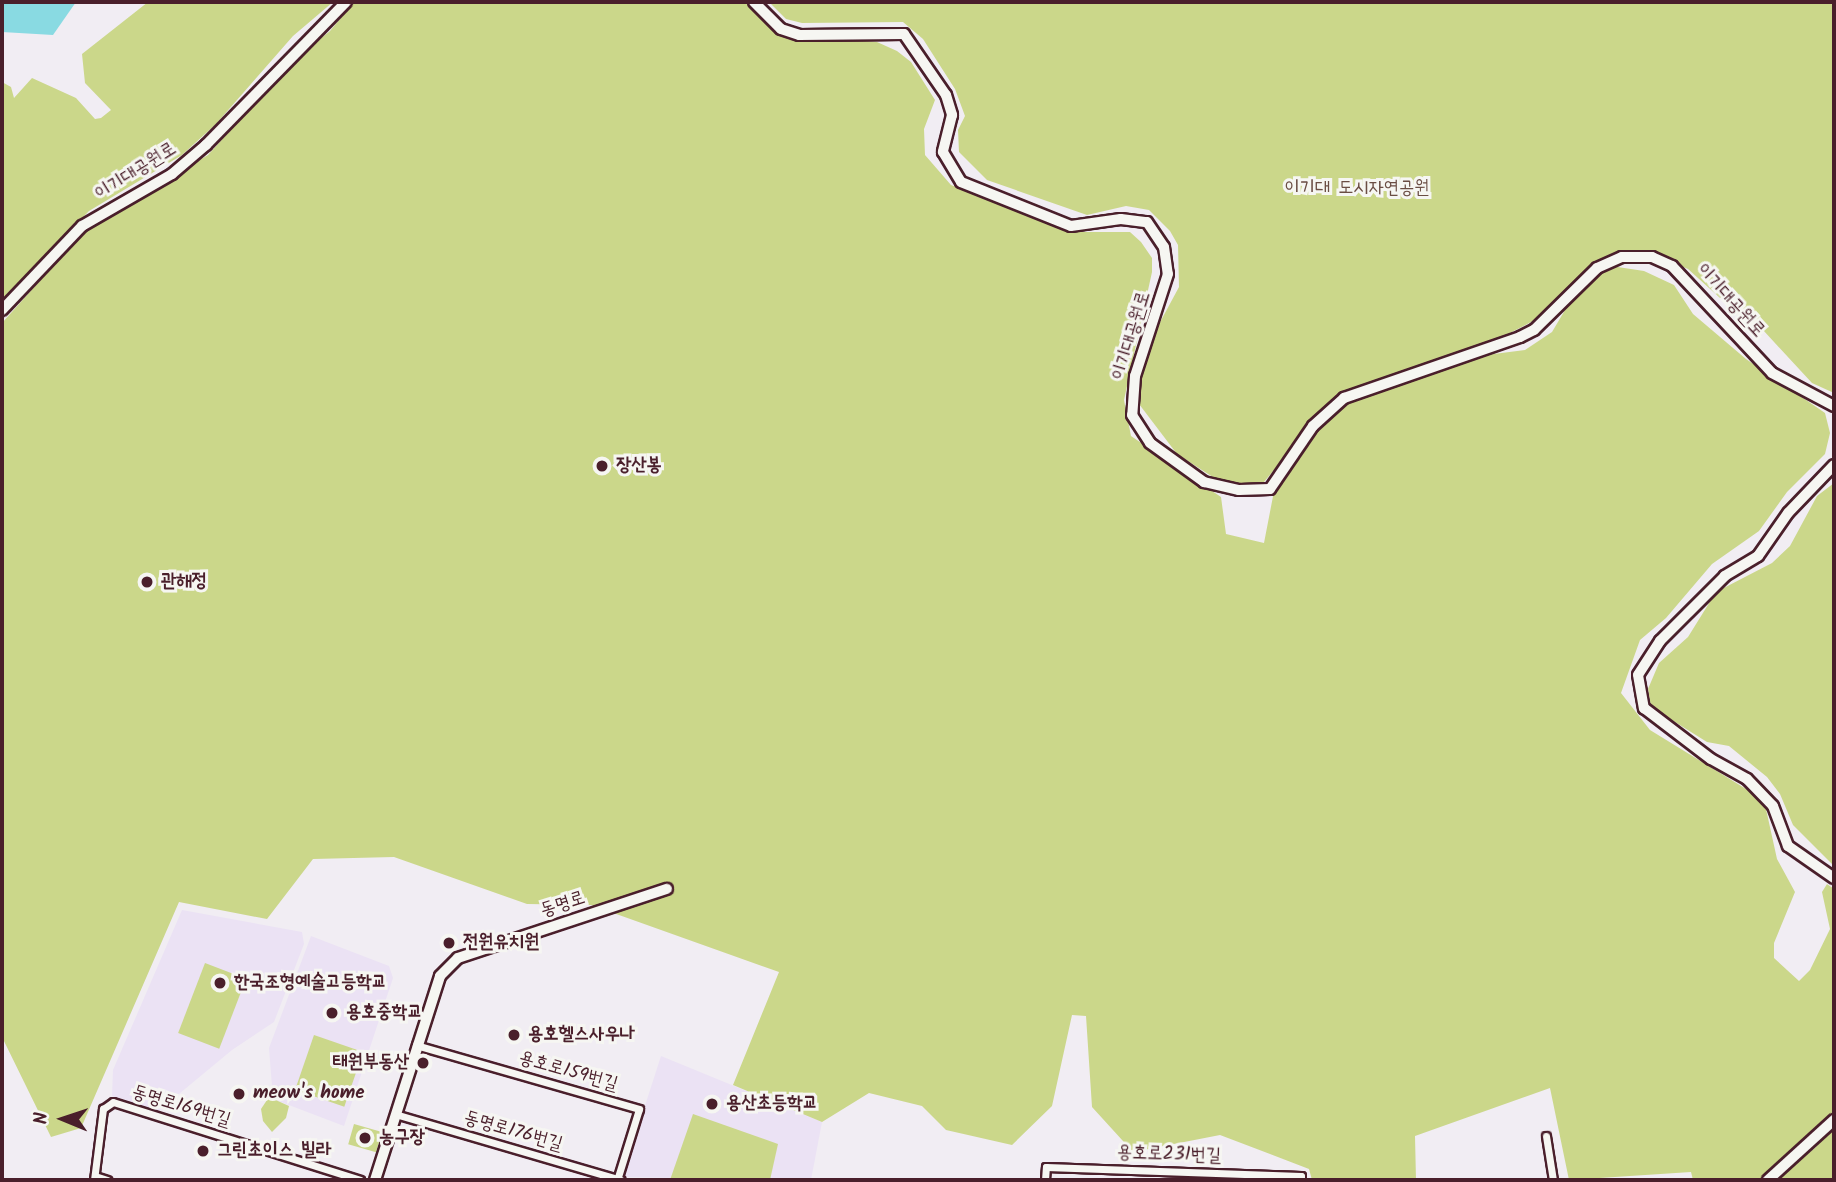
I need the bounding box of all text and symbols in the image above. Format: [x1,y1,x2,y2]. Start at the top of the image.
street label: 이기대공원로 [91,138,181,206]
park label: 이기대 도시자연공원 [1284,178,1430,200]
street label: 이기대공원로 [1691,259,1769,343]
street label: 이기대공원로 [1108,289,1156,383]
place label: 장산봉 [616,455,662,477]
marker: 장산봉 [594,458,610,474]
place label: 관해정 [161,571,207,593]
marker: 관해정 [139,574,155,590]
street label: 동명로 [538,887,588,923]
place label: 전원유치원 [463,932,539,954]
marker: 전원유치원 [441,935,457,951]
place label: 한국조형예술고등학교 [234,972,387,994]
marker: 한국조형예술고등학교 [212,975,228,991]
place label: 용호중학교 [346,1002,422,1024]
marker: 용호중학교 [324,1005,340,1021]
place label: 용호헬스사우나 [528,1024,635,1046]
marker: 용호헬스사우나 [506,1027,522,1043]
street label: 용호로159번길 [516,1047,620,1097]
place label: 태원부동산 [333,1052,409,1074]
marker: 태원부동산 [415,1055,431,1071]
street label: 동명로169번길 [129,1081,233,1133]
place label: meow's home [253,1083,365,1105]
north arrow [28,1084,98,1154]
marker: meow's home [231,1086,247,1102]
place label: 용산초등학교 [726,1093,818,1115]
marker: 용산초등학교 [704,1096,720,1112]
street label: 동명로176번길 [461,1107,565,1157]
text: N [27,1112,57,1125]
place label: 농구장 [379,1127,425,1149]
marker: 농구장 [357,1130,373,1146]
place label: 그린초이스 빌라 [217,1140,331,1162]
street label: 용호로231번길 [1116,1142,1222,1168]
marker: 그린초이스 빌라 [195,1143,211,1159]

